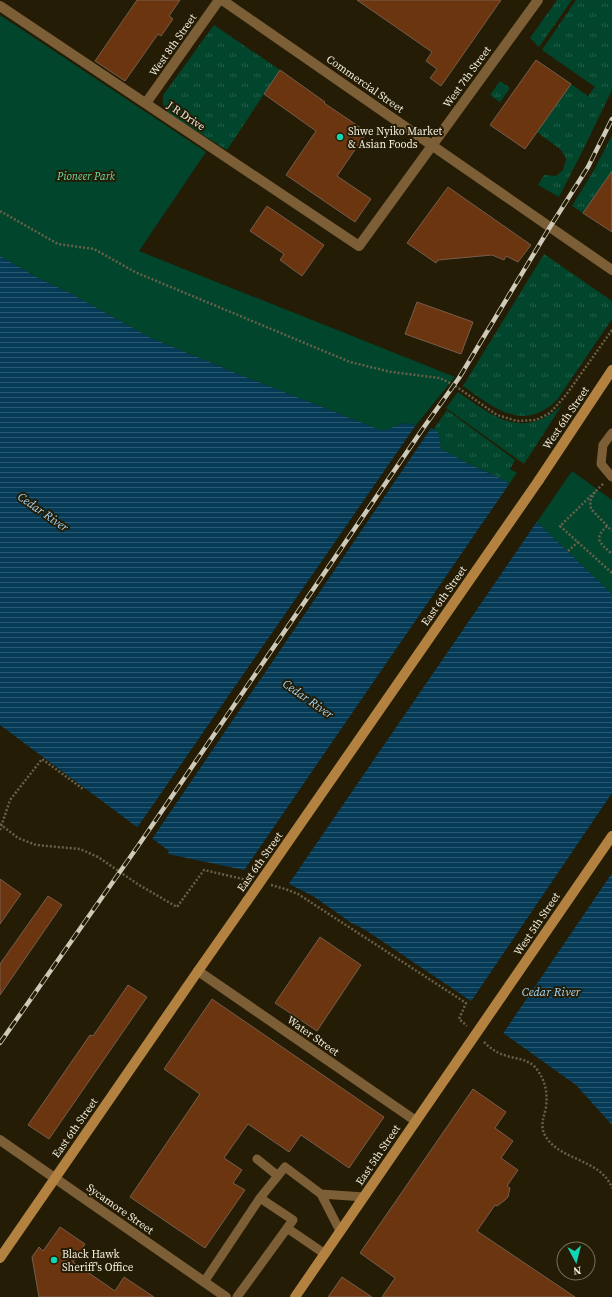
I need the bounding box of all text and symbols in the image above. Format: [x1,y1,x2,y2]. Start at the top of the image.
street label: West 8th Street [146,10,200,79]
street label: West 7th Street [439,43,495,111]
street label: Commercial Street [323,52,407,117]
street label: J R Drive [163,97,208,134]
place label: Shwe Nyiko Market & Asian Foods [348,124,443,152]
marker: Shwe Nyiko Market & Asian Foods [335,132,345,142]
park label: Pioneer Park [56,169,116,184]
street label: West 6th Street [539,383,593,452]
water label: Cedar River [14,489,73,536]
street label: East 6th Street [418,563,470,629]
water label: Cedar River [279,676,338,723]
street label: East 6th Street [234,829,286,895]
street label: West 5th Street [510,889,564,958]
water label: Cedar River [522,984,582,1000]
street label: Water Street [284,1013,342,1060]
street label: East 6th Street [49,1095,101,1161]
street label: East 5th Street [352,1122,404,1188]
street label: Sycamore Street [83,1180,157,1238]
north arrow [556,1241,596,1281]
place label: Black Hawk Sheriff's Office [62,1247,134,1275]
marker: Black Hawk Sheriff's Office [49,1255,59,1265]
text: N [572,1262,582,1278]

